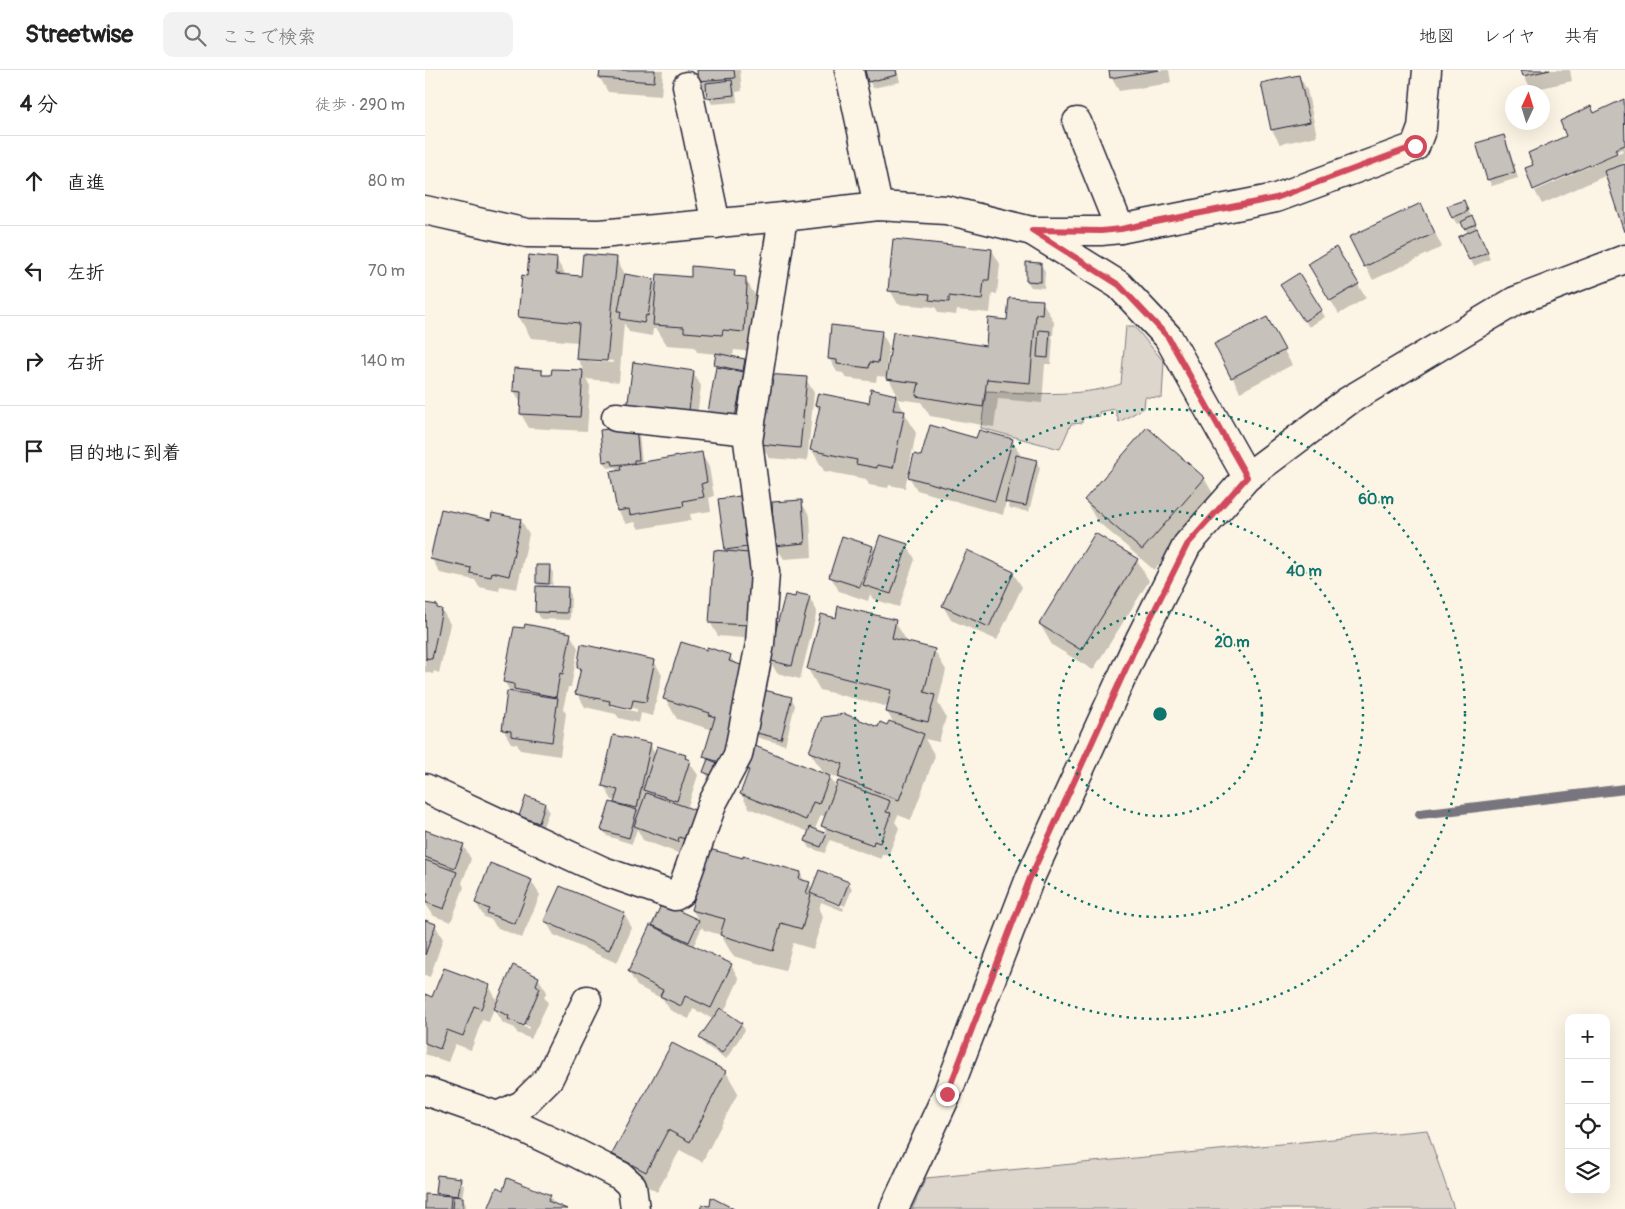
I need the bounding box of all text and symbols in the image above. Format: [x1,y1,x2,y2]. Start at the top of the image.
search box [163,12,513,57]
text: Streetwise [25,20,133,49]
icon: search [181,21,209,49]
text: ここで検索 [221,25,316,49]
text: 地図 [1419,25,1455,48]
text: レイヤ [1483,25,1536,48]
text: 共有 [1564,25,1600,48]
north arrow [1505,85,1550,130]
text: 4 分 [20,91,58,118]
text: 徒歩 · 290 m [315,95,405,115]
route start [1404,135,1427,158]
icon: ahead [20,167,48,195]
text: 直進 [67,171,105,195]
text: 80 m [368,171,405,191]
icon: left [20,257,48,285]
text: 左折 [67,261,105,285]
text: 70 m [368,261,405,281]
icon: right [20,347,48,375]
text: 右折 [67,351,105,375]
text: 140 m [361,351,405,371]
icon: arrive [20,437,48,465]
text: 目的地に到着 [67,441,181,465]
text: 60 m [1358,490,1394,509]
text: 40 m [1286,562,1322,581]
text: 20 m [1214,633,1250,652]
centre of rings [1151,705,1169,723]
map controls [1565,1014,1610,1194]
button: + [1565,1014,1610,1059]
button: − [1565,1059,1610,1104]
route end [936,1083,959,1106]
button: locate [1565,1104,1610,1149]
button: layers [1565,1149,1610,1194]

